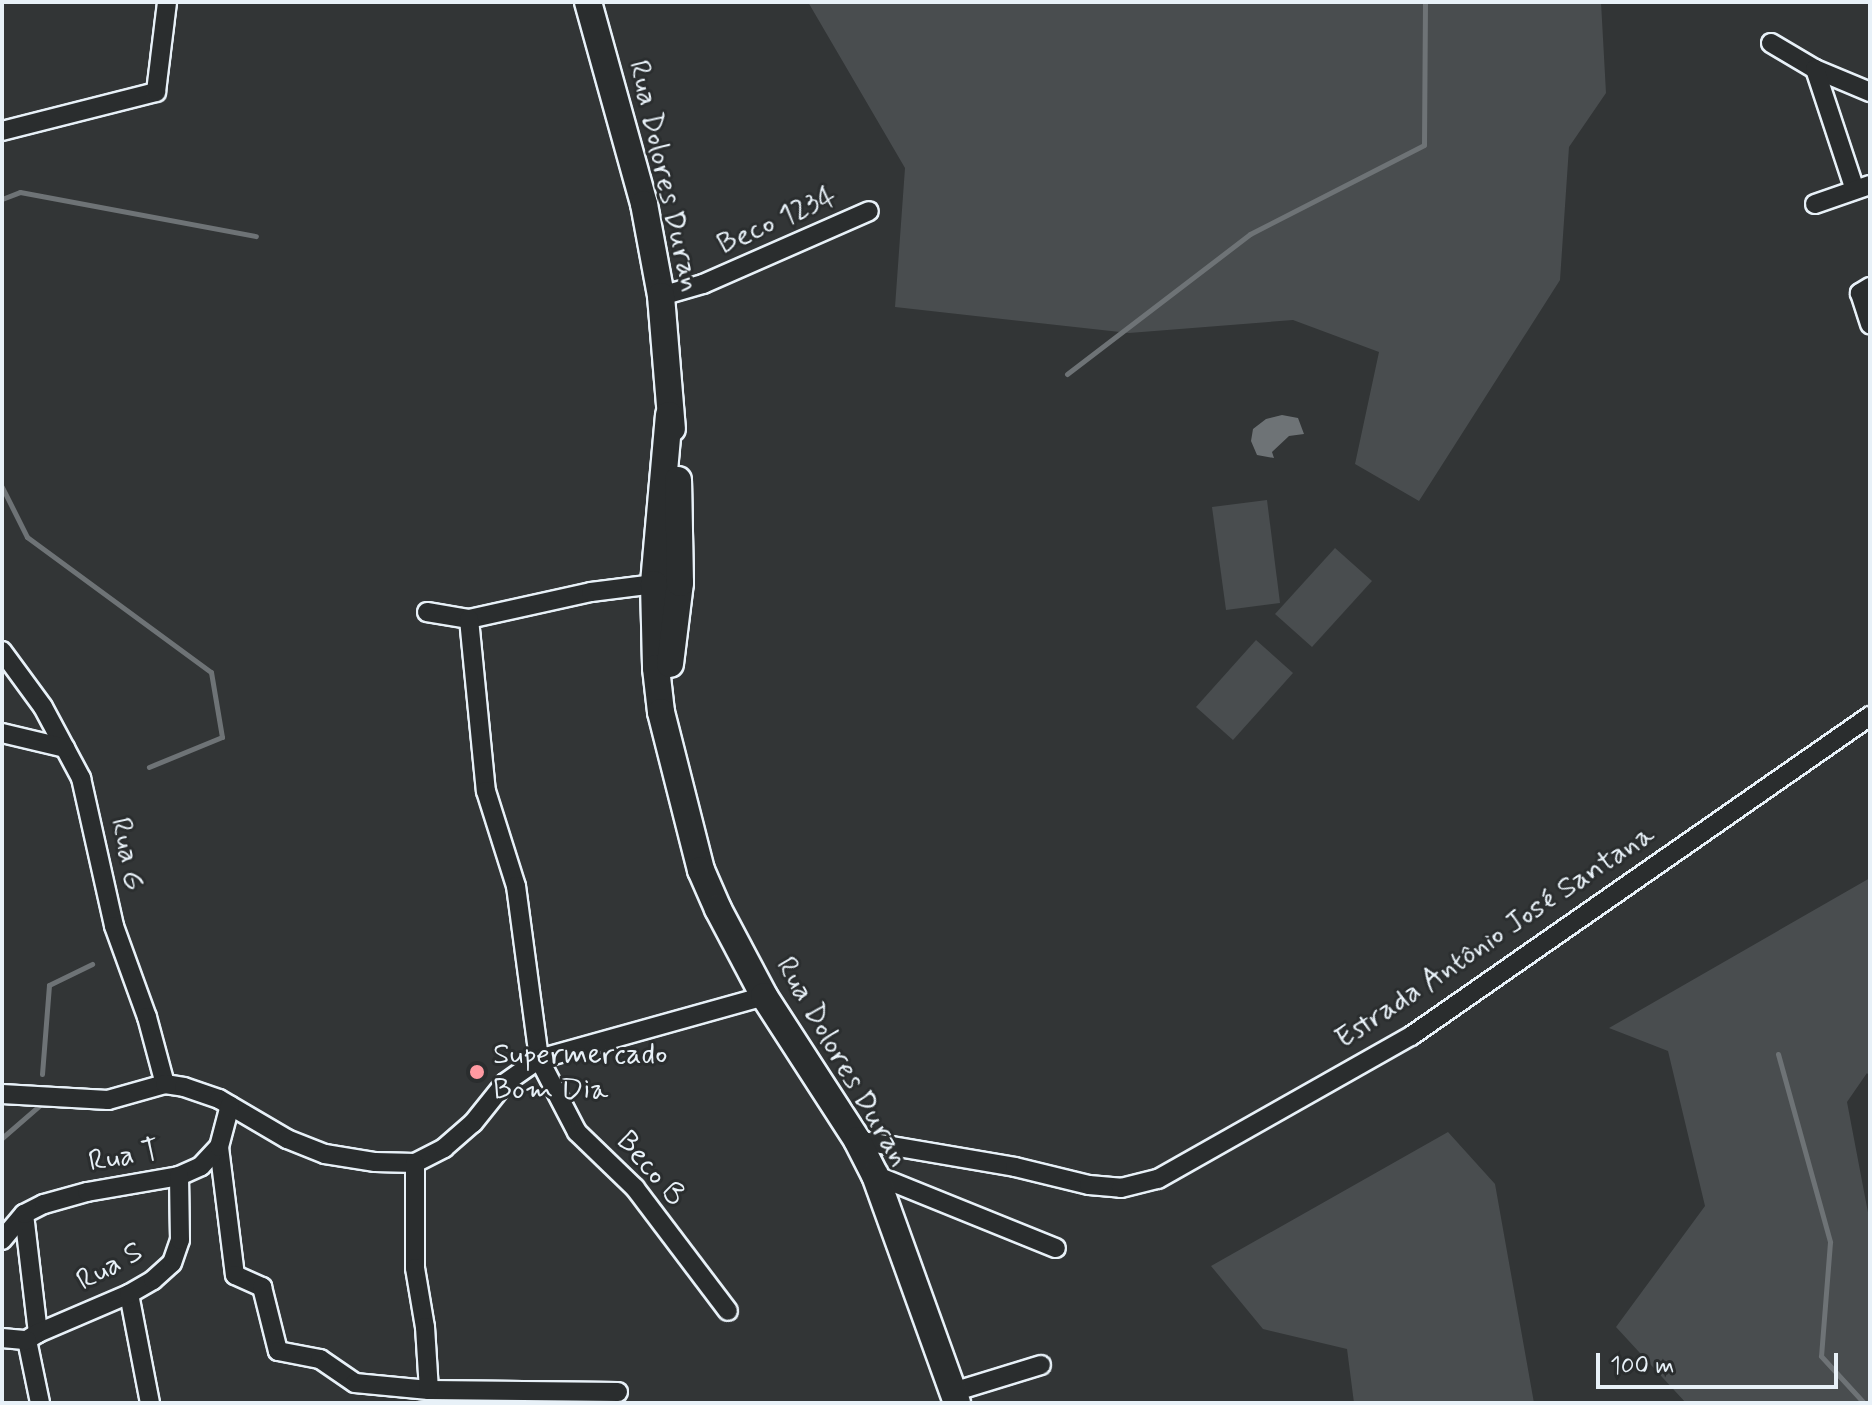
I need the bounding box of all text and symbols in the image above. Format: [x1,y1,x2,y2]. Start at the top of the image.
street label: Rua Dolores Duran [620,56,708,296]
street label: Beco 1234 [712,179,842,263]
street label: Rua G [102,814,152,894]
street label: Estrada Antônio José Santana [1328,816,1662,1058]
street label: Rua Dolores Duran [767,950,917,1174]
place label: Supermercado Bom Dia [493,1037,667,1108]
marker: Supermercado Bom Dia [468,1063,486,1081]
street label: Beco B [608,1124,692,1214]
street label: Rua T [86,1133,162,1181]
street label: Rua S [70,1234,150,1300]
scale bar [1600,1337,1842,1387]
text: 100 m [1610,1351,1674,1382]

